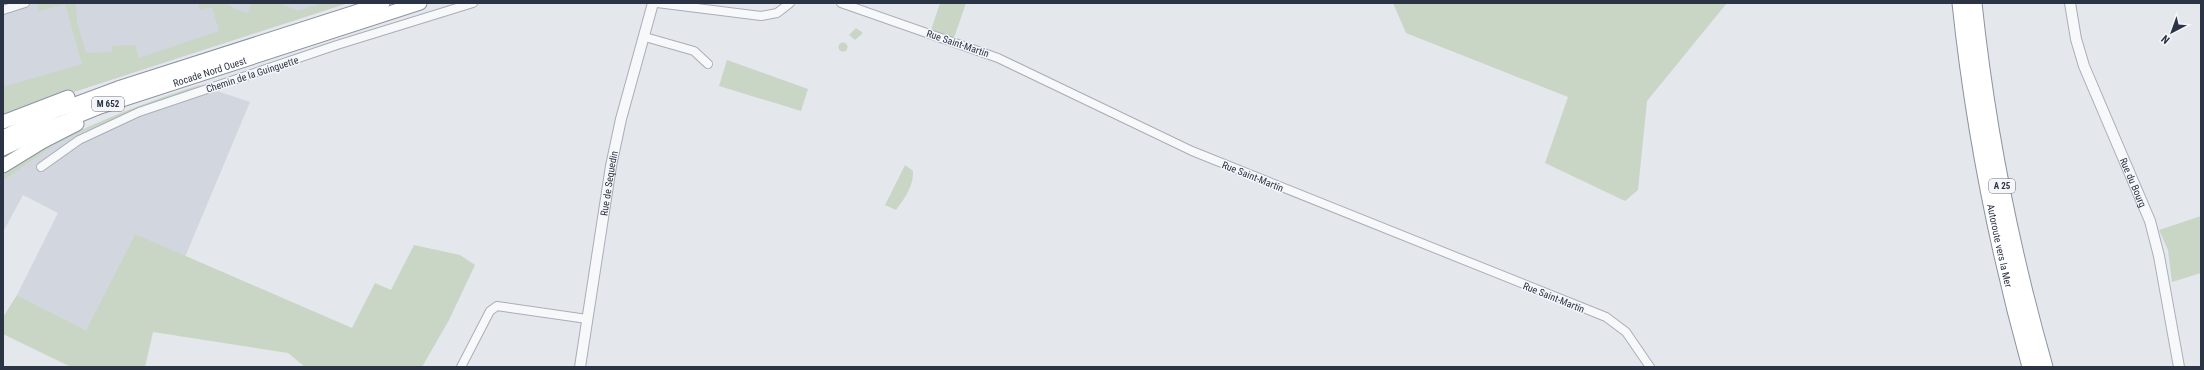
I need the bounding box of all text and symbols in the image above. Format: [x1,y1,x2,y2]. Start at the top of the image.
north arrow [2152,12,2192,52]
street label: Rue Saint-Martin [925,28,991,59]
text: N [2159,32,2173,46]
street label: Chemin de la Guinguette [205,54,300,95]
street label: Rocade Nord Ouest [172,55,248,89]
road number: M 652 [92,97,124,111]
street label: Rue de Sequedin [598,150,620,217]
street label: Rue du Bourg [2118,156,2148,209]
street label: Rue Saint-Martin [1220,159,1285,194]
road number: A 25 [1989,179,2015,193]
street label: Autoroute vers la Mer [1985,203,2014,288]
street label: Rue Saint-Martin [1521,280,1586,315]

